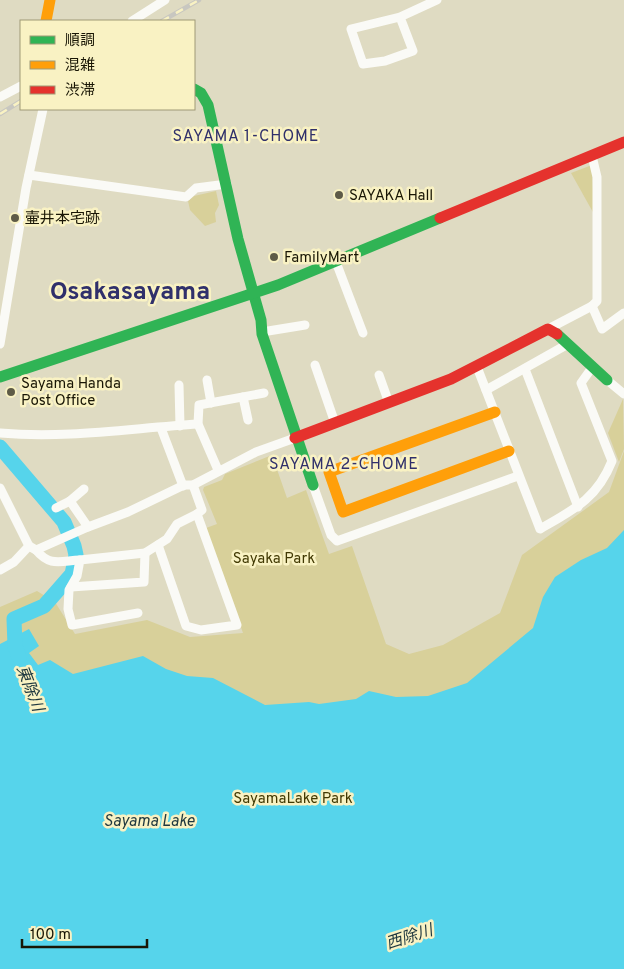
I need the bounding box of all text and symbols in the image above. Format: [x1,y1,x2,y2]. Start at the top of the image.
legend [20,20,195,110]
text: 順調 [65,32,95,51]
text: 混雑 [65,57,95,76]
text: 渋滞 [65,82,95,101]
district label: SAYAMA 1-CHOME [173,127,319,147]
place label: SAYAKA Hall [349,187,433,206]
marker: SAYAKA Hall [333,189,345,201]
place label: 壷井本宅跡 [25,209,100,229]
marker: 壷井本宅跡 [9,212,21,224]
place label: FamilyMart [284,249,359,268]
marker: FamilyMart [268,251,280,263]
district label: Osakasayama [50,277,210,309]
place label: Sayama Handa Post Office [21,375,121,411]
marker: Sayama Handa Post Office [5,386,17,398]
district label: SAYAMA 2-CHOME [269,455,419,475]
park label: Sayaka Park [233,550,315,569]
water label: 東除川 [11,663,48,717]
park label: SayamaLake Park [233,790,353,809]
water label: Sayama Lake [104,812,195,832]
scale bar [22,916,148,948]
water label: 西除川 [384,920,437,955]
text: 100 m [30,926,71,945]

